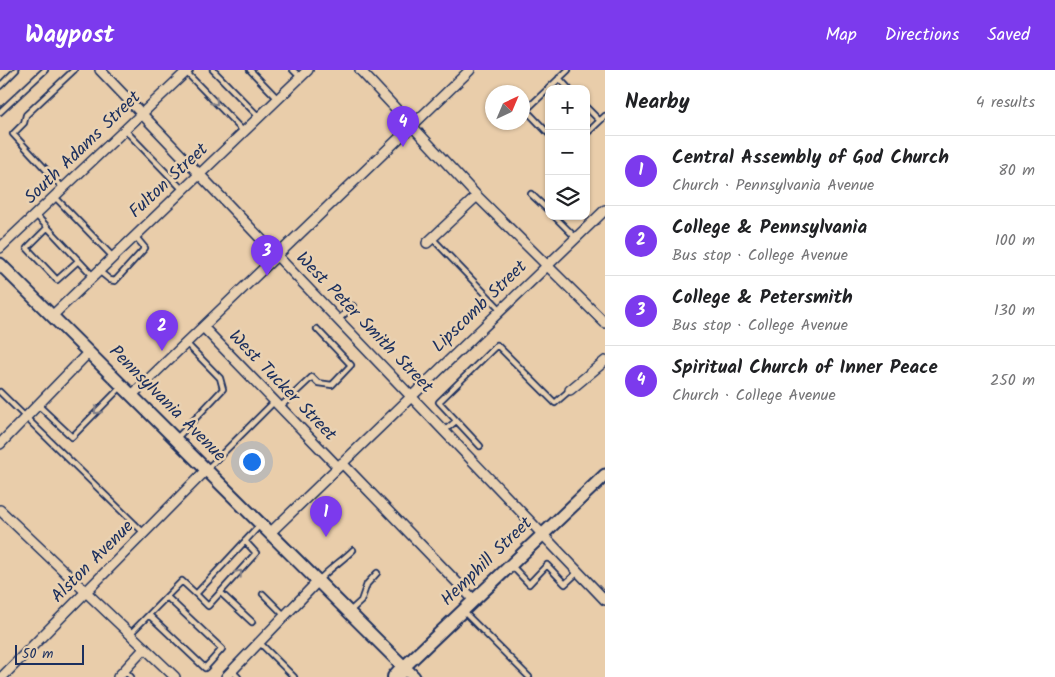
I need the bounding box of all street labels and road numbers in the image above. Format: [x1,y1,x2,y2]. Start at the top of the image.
street label: South Adams Street [18,84,149,212]
street label: Fulton Street [123,136,216,226]
street label: West Peter Smith Street [288,245,440,401]
street label: Lipscomb Street [426,253,535,360]
street label: West Tucker Street [221,324,344,449]
street label: Pennsylvania Avenue [102,339,232,469]
street label: Hemphill Street [434,510,541,614]
street label: Alston Avenue [45,514,141,610]

